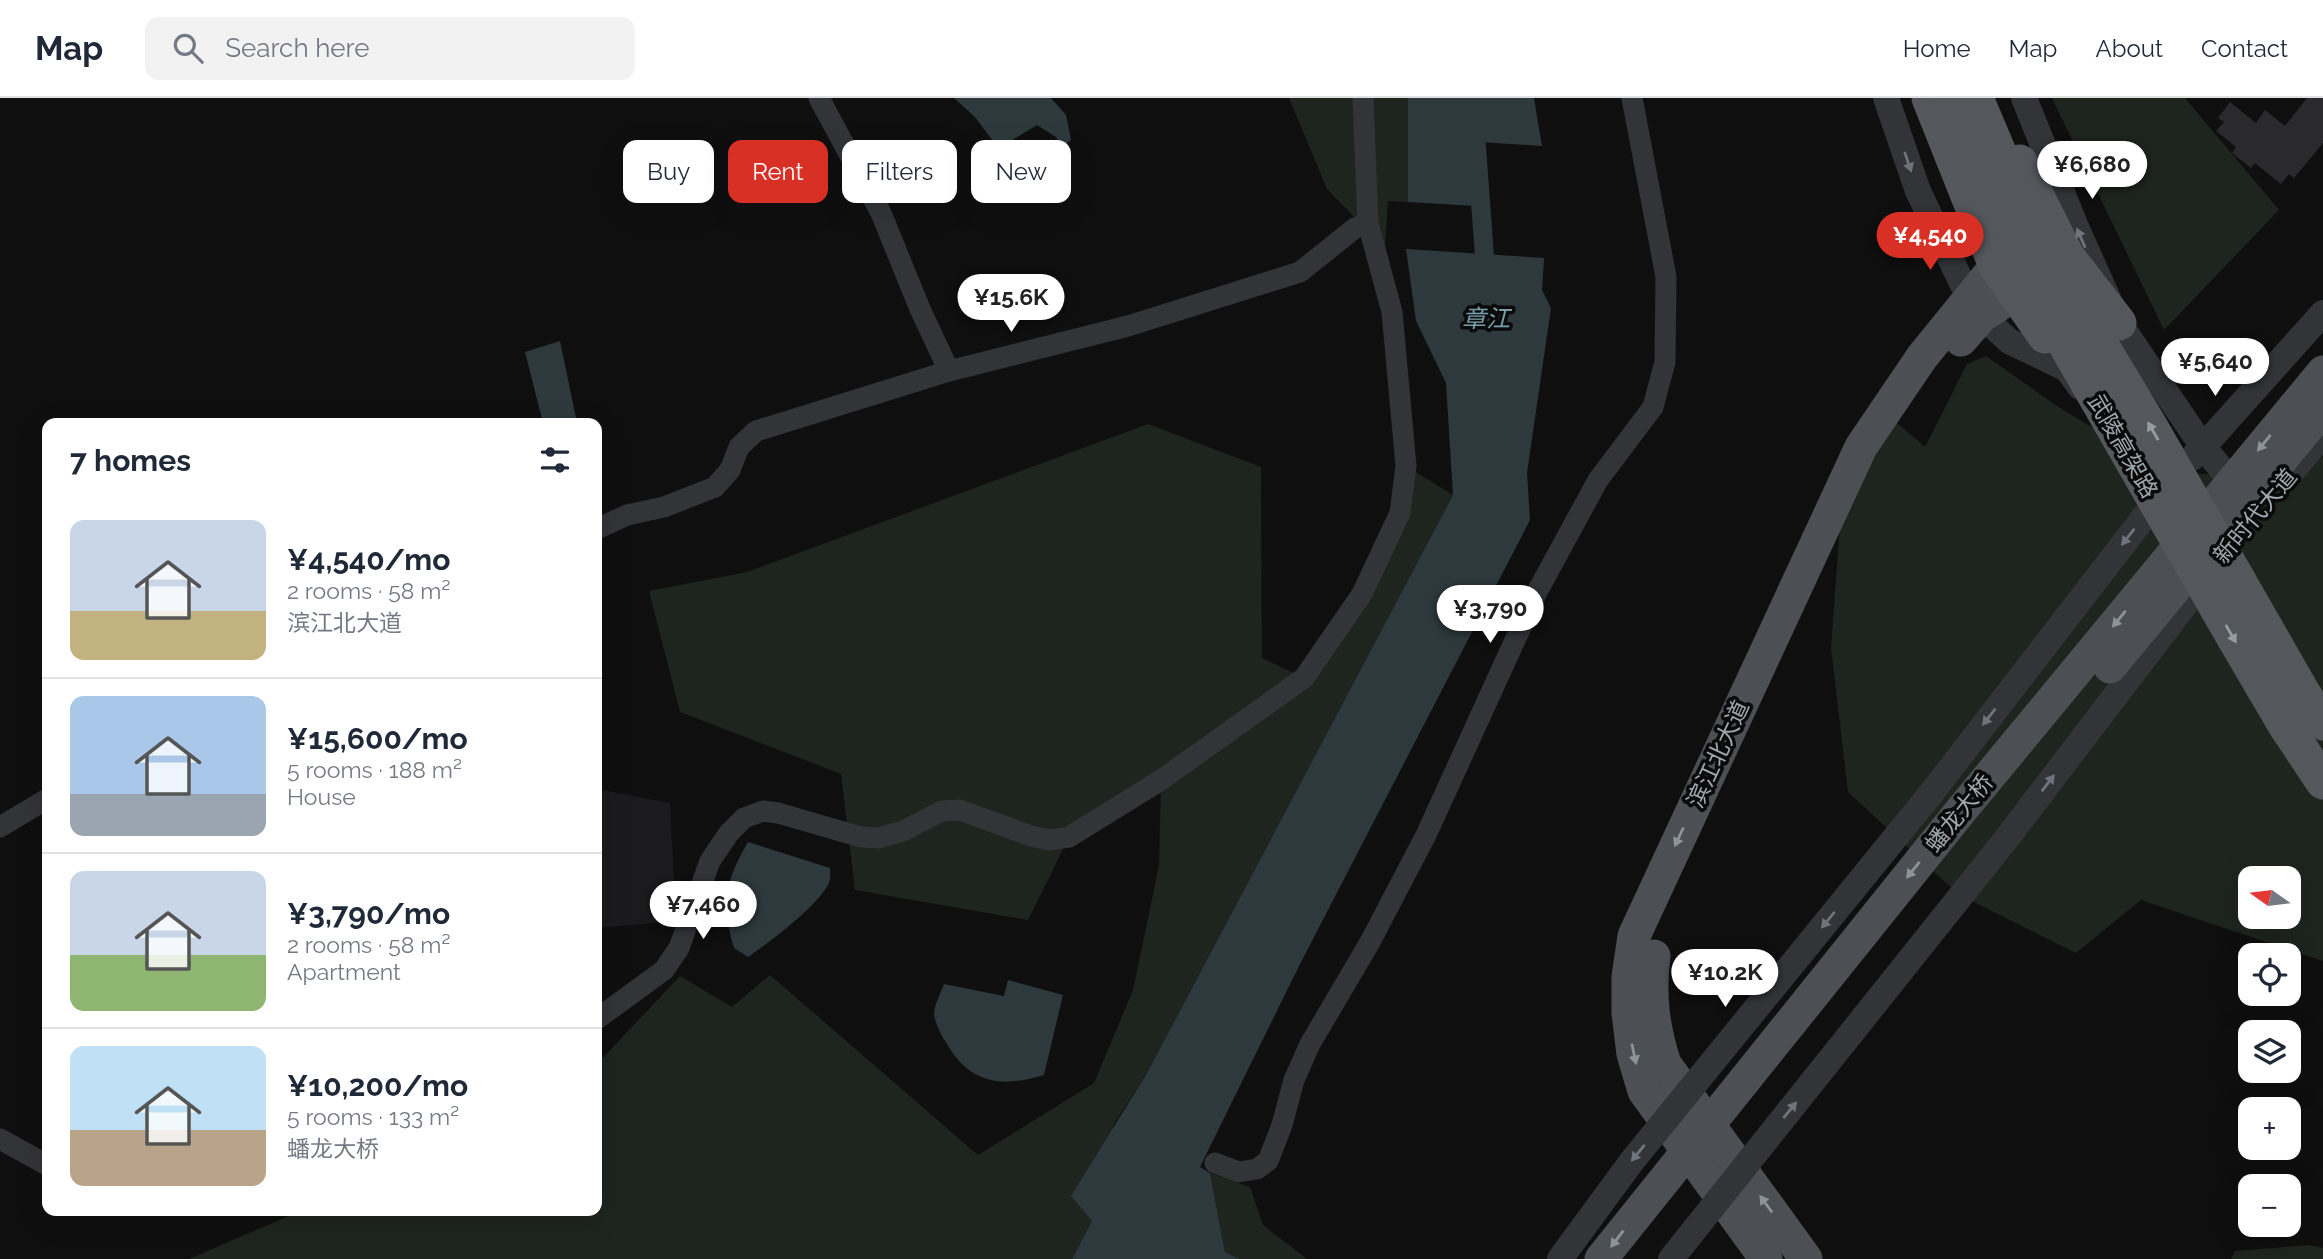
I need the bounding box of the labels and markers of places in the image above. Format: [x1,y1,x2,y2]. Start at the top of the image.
pin: ¥6,680 [2035,141,2149,201]
pin: ¥4,540 [1873,212,1987,272]
pin: ¥15.6K [954,274,1068,334]
pin: ¥5,640 [2158,338,2272,398]
pin: ¥3,790 [1433,586,1547,645]
pin: ¥7,460 [646,882,760,941]
pin: ¥10.2K [1668,950,1782,1009]

